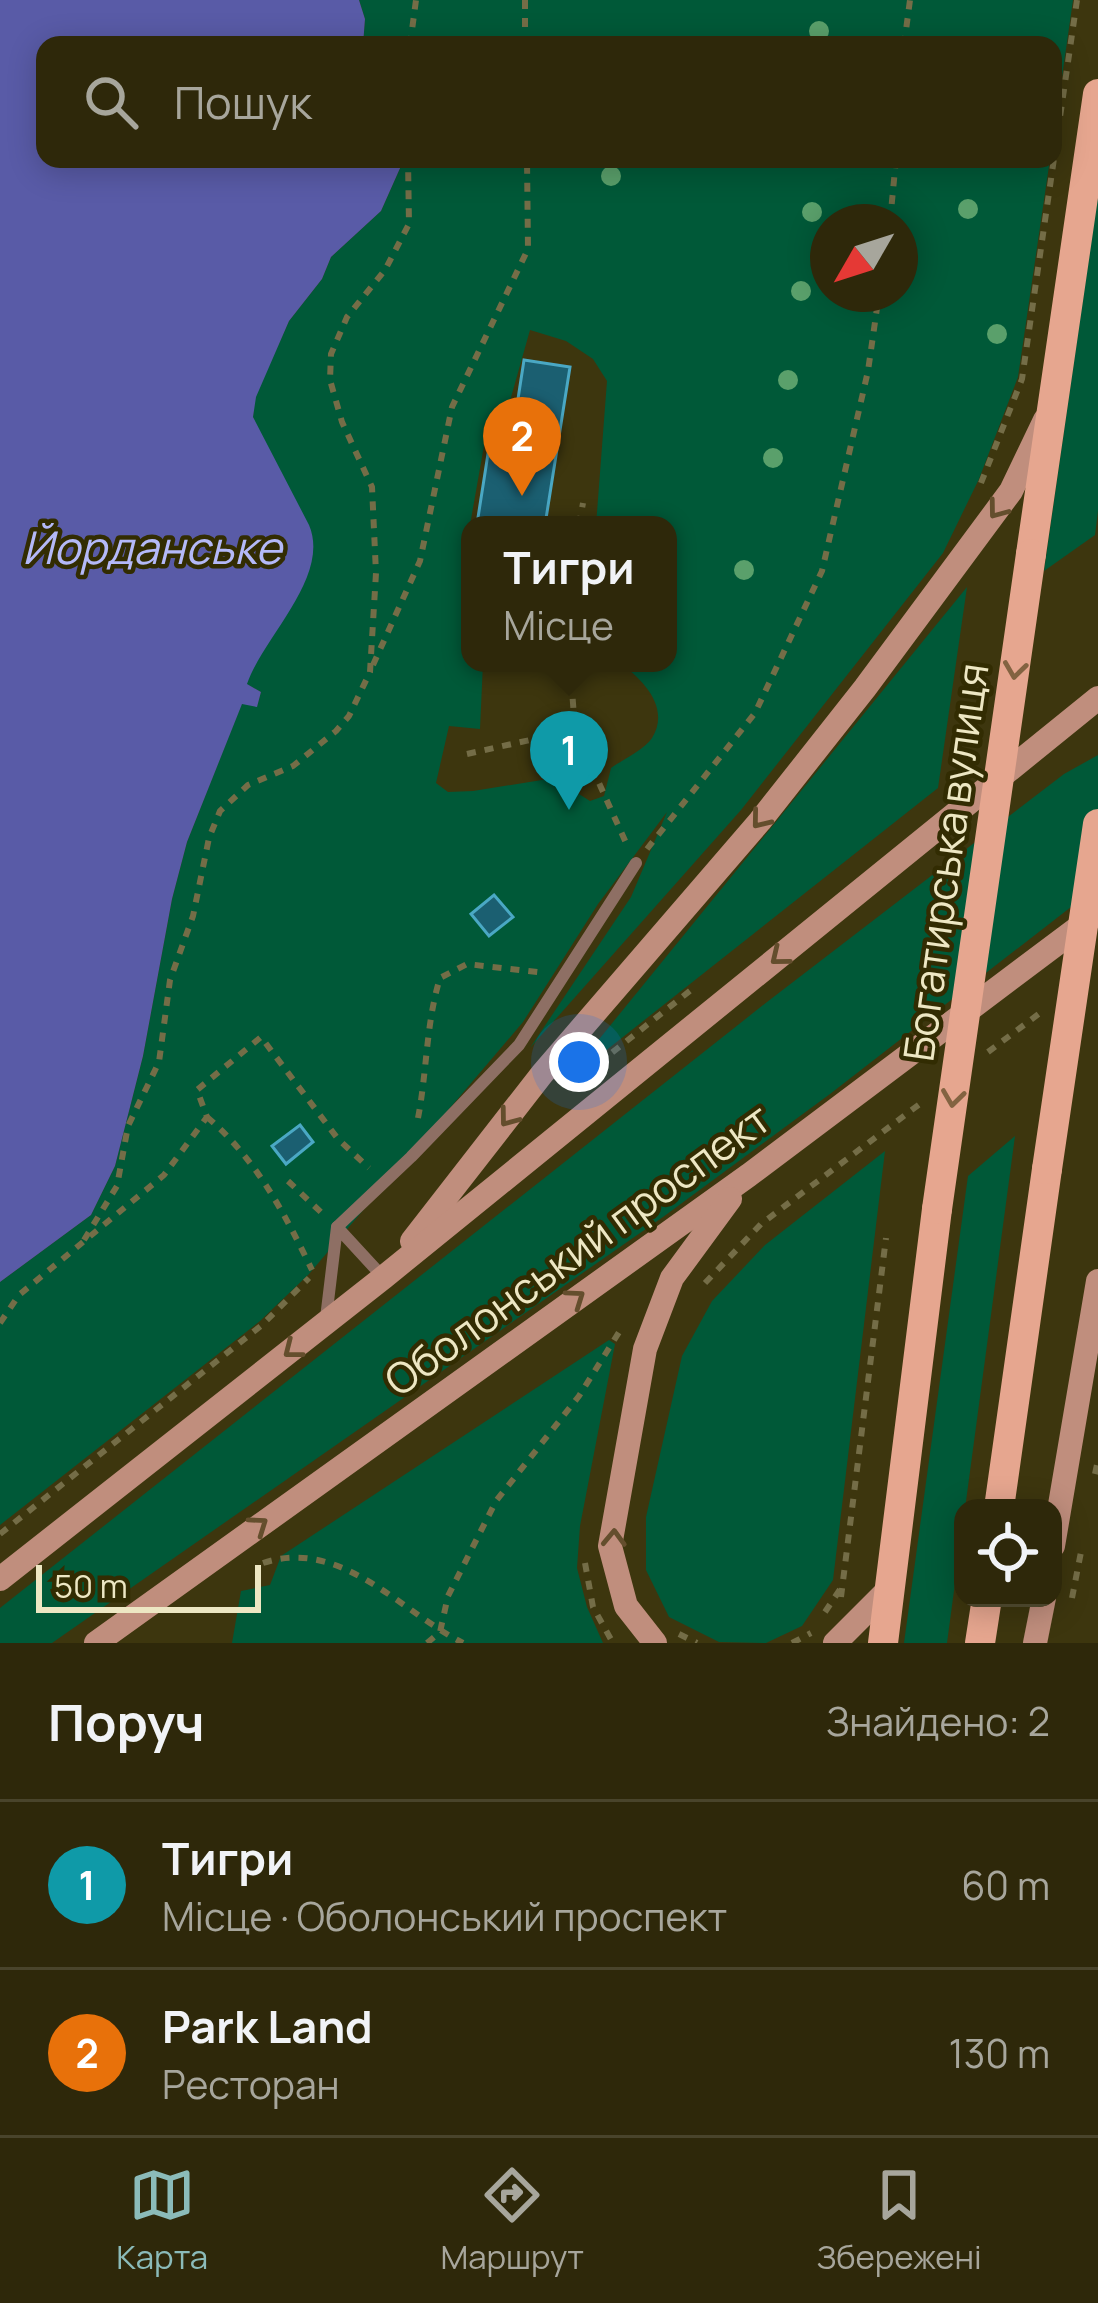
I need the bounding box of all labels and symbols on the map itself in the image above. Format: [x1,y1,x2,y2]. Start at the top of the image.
north arrow [810,204,918,312]
pin: 2 [483,397,561,496]
one-way arrow [989,497,1011,519]
water label: Йорданське [22,516,284,578]
street label: Богатирська вулиця [888,659,1002,1065]
one-way arrow [1003,661,1029,680]
pin: 1 [530,711,608,810]
one-way arrow [753,807,775,829]
one-way arrow [770,943,792,964]
your location [549,1032,609,1092]
one-way arrow [941,1088,967,1108]
street label: Оболонський проспект [372,1089,782,1409]
one-way arrow [501,1104,522,1126]
one-way arrow [563,1291,584,1313]
one-way arrow [283,1336,305,1357]
one-way arrow [246,1517,267,1539]
one-way arrow [601,1528,627,1547]
scale bar [36,1559,261,1612]

